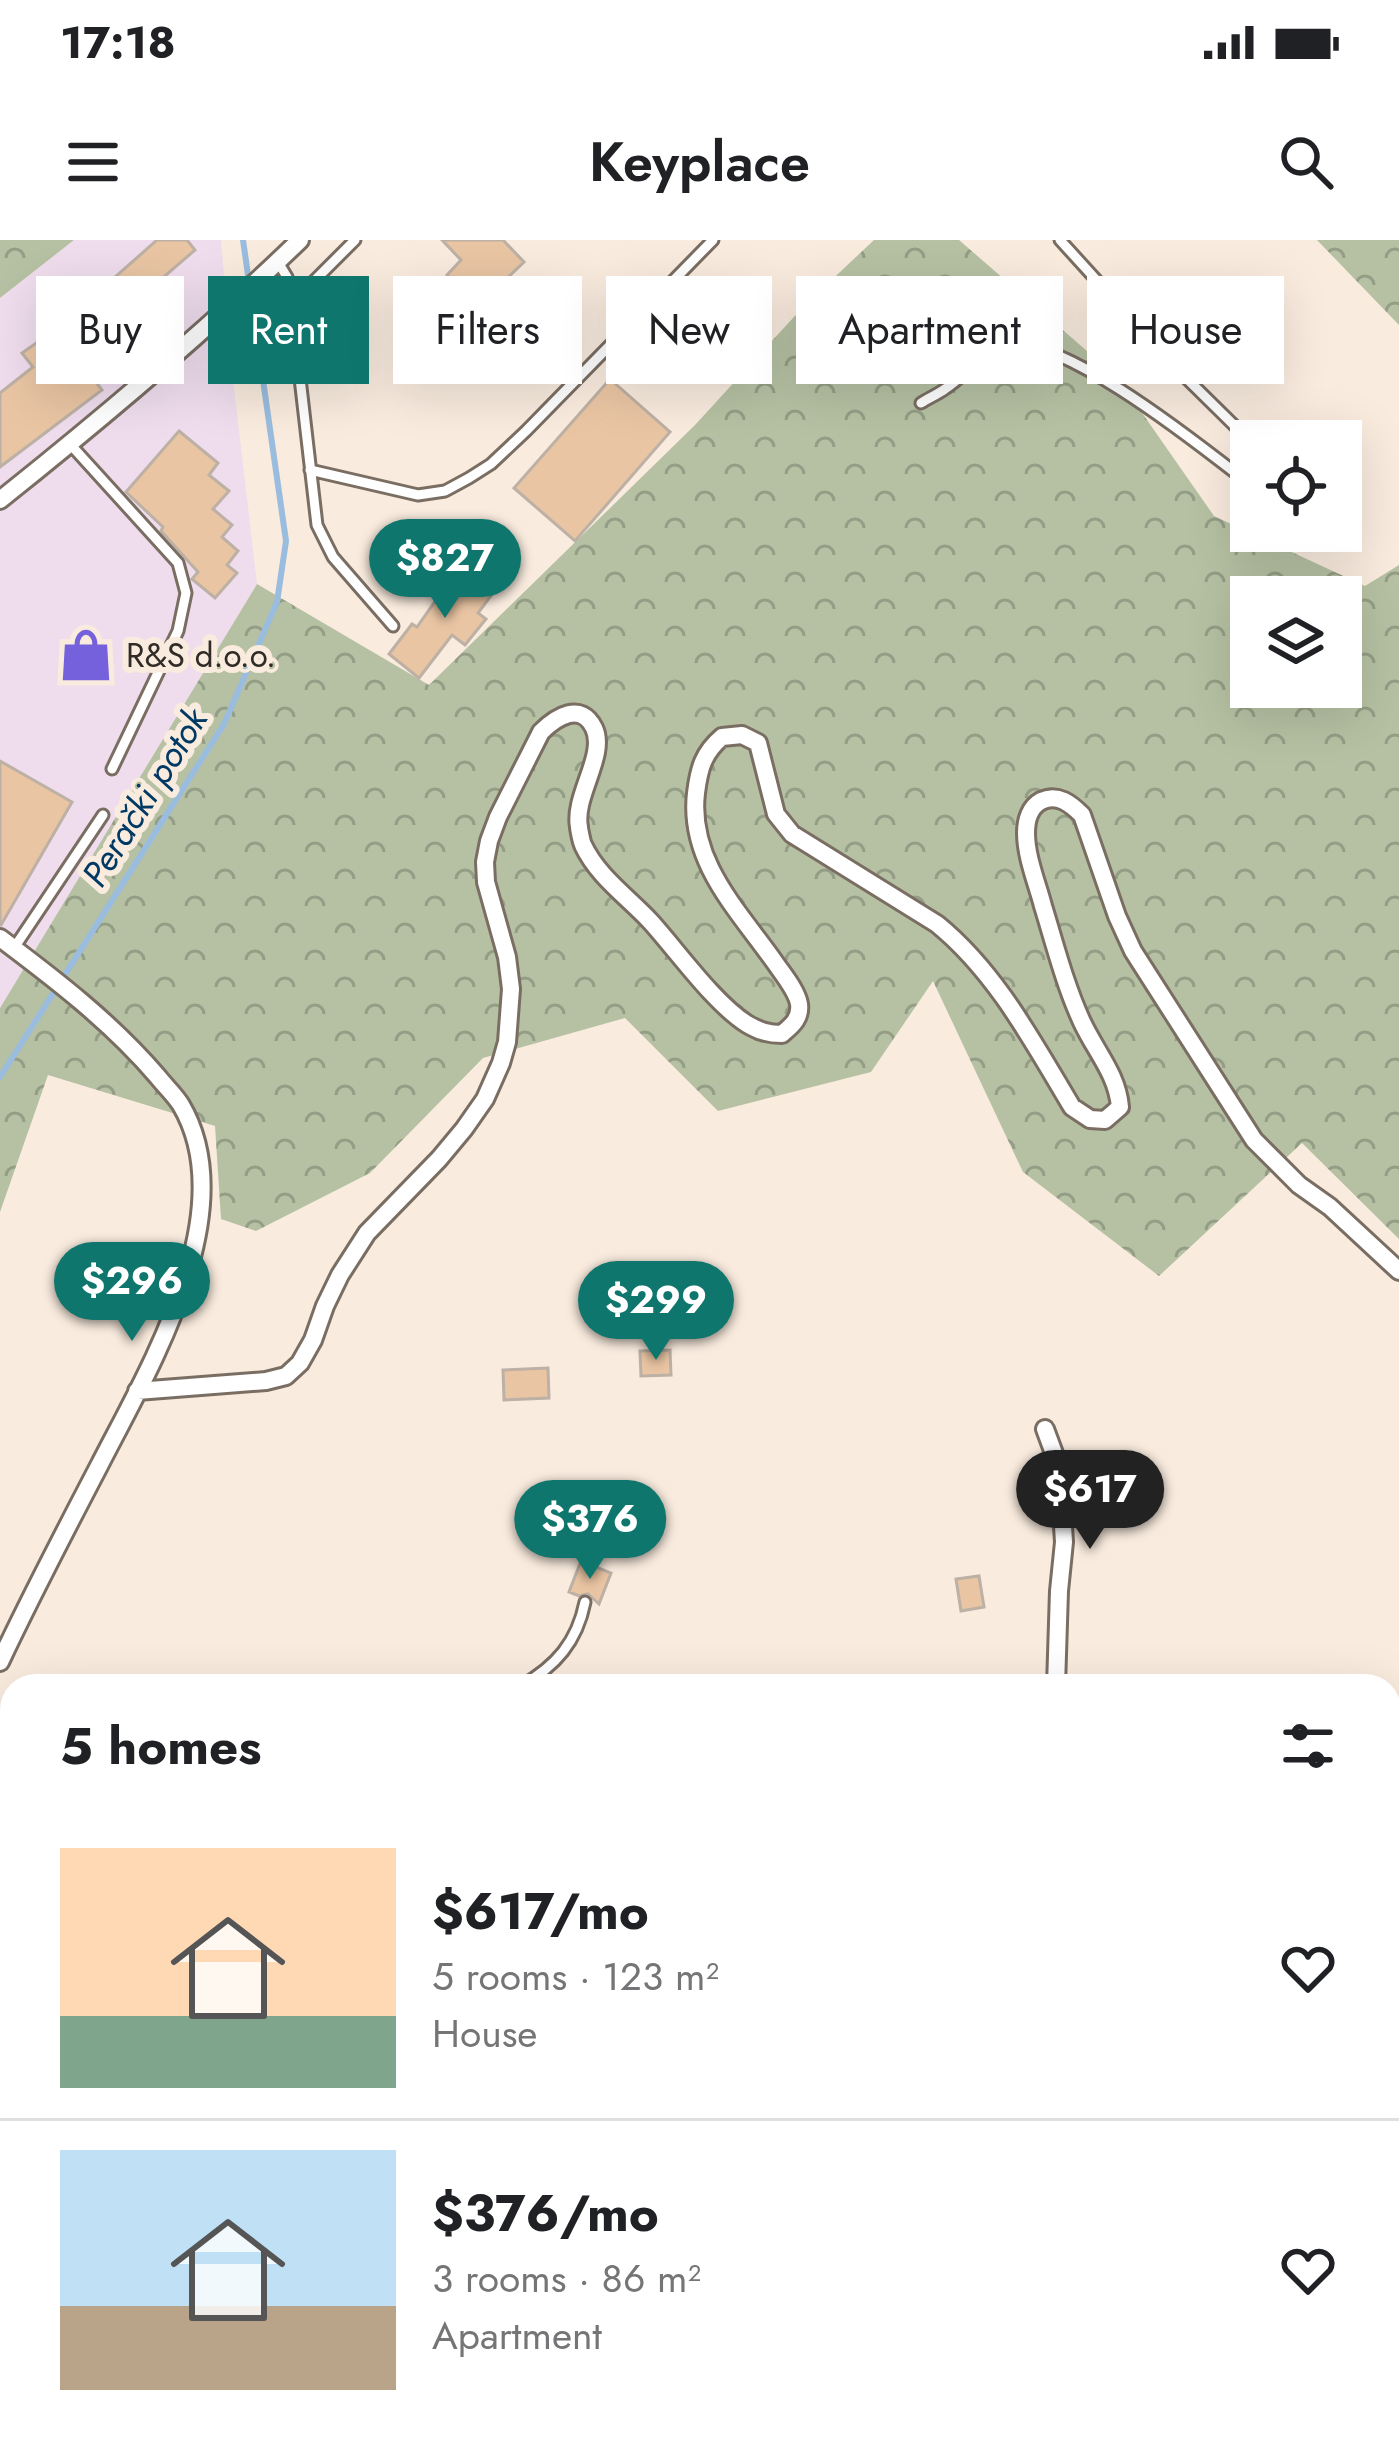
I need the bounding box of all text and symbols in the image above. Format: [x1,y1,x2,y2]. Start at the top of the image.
text: 17:18 [60,10,176,75]
text: Keyplace [589,123,810,201]
icon: menu [60,129,126,195]
icon: search [1273,129,1339,195]
chip: Buy [36,276,184,384]
chip: Rent [208,276,369,384]
chip: Filters [393,276,582,384]
chip: New [606,276,772,384]
chip: Apartment [796,276,1063,384]
chip: House [1087,276,1284,384]
map controls [1230,420,1362,708]
button: locate [1230,420,1362,552]
pin: $827 [374,519,516,621]
text: $827 [396,529,494,586]
button: layers [1230,576,1362,708]
shop icon: R&S d.o.o. [57,626,115,684]
place label: R&S d.o.o. [126,632,276,679]
water label: Perački potok [68,696,220,896]
pin: $296 [61,1242,203,1344]
text: $296 [81,1252,183,1309]
pin: $299 [585,1261,727,1363]
text: $299 [605,1271,707,1328]
pin: $617 [1019,1450,1161,1552]
text: $617 [1043,1460,1137,1517]
pin: $376 [519,1480,661,1582]
text: $376 [541,1490,639,1547]
text: 5 homes [60,1709,262,1783]
icon: filters [1275,1713,1341,1779]
text: $617/mo [432,1874,649,1948]
icon: home [156,1896,300,2040]
icon: heart [1275,1935,1341,2001]
text: 5 rooms · 123 m² [432,1948,719,2005]
text: House [432,2005,537,2062]
text: $376/mo [432,2176,659,2250]
icon: home [156,2198,300,2342]
icon: heart [1275,2237,1341,2303]
text: 3 rooms · 86 m² [432,2250,701,2307]
text: Apartment [432,2307,602,2364]

